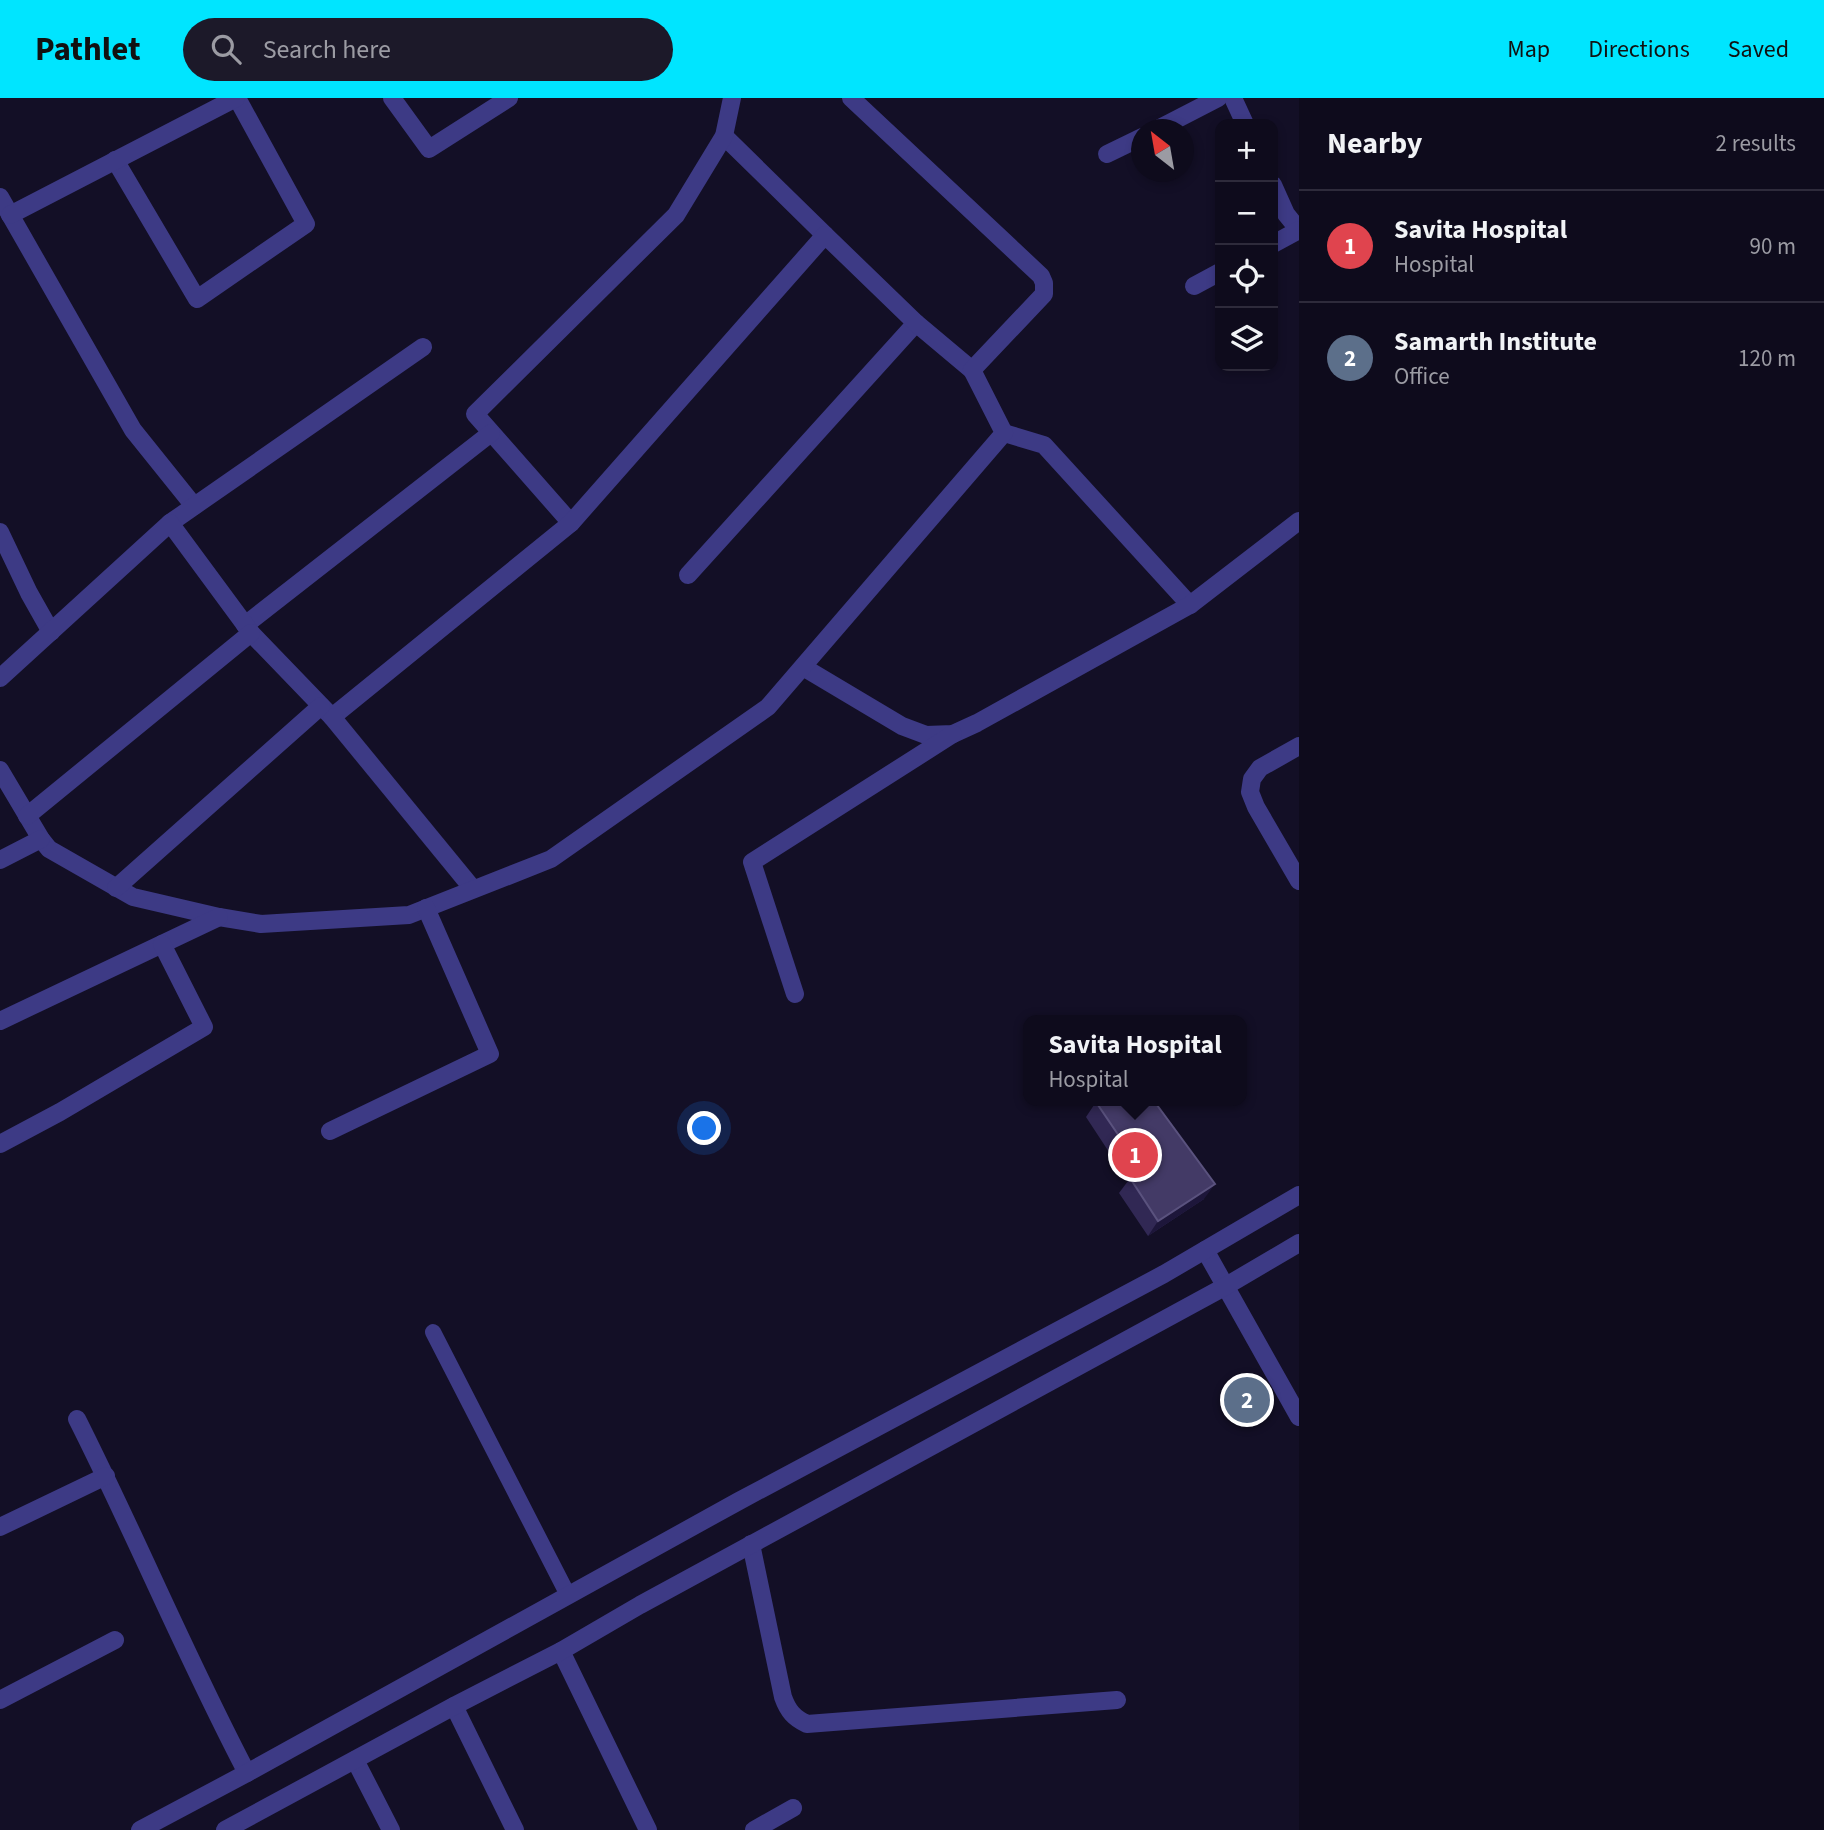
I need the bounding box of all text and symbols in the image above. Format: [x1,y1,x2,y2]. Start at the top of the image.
search box [183,18,673,81]
text: Pathlet [35,26,141,73]
icon: search [207,30,245,68]
text: Search here [263,31,391,68]
text: Map [1507,32,1550,67]
text: Directions [1588,32,1690,67]
text: Saved [1728,32,1789,67]
north arrow [1131,119,1194,182]
map controls [1215,119,1278,371]
button: + [1215,119,1278,182]
text: Nearby [1327,122,1422,165]
text: 2 results [1716,127,1796,160]
button: − [1215,182,1278,245]
text: Savita Hospital [1394,211,1567,248]
text: 1 [1344,230,1356,263]
text: 90 m [1749,230,1796,263]
button: locate [1215,245,1278,308]
text: Hospital [1394,248,1474,281]
button: layers [1215,308,1278,371]
text: Samarth Institute [1394,323,1597,360]
text: 2 [1344,342,1356,375]
text: 120 m [1738,342,1796,375]
text: Office [1394,360,1450,393]
popup [1023,1015,1247,1106]
text: Savita Hospital [1048,1026,1222,1063]
text: Hospital [1048,1063,1129,1096]
your location [687,1111,721,1145]
pin: 1 [1112,1129,1158,1181]
pin: 2 [1224,1374,1270,1426]

